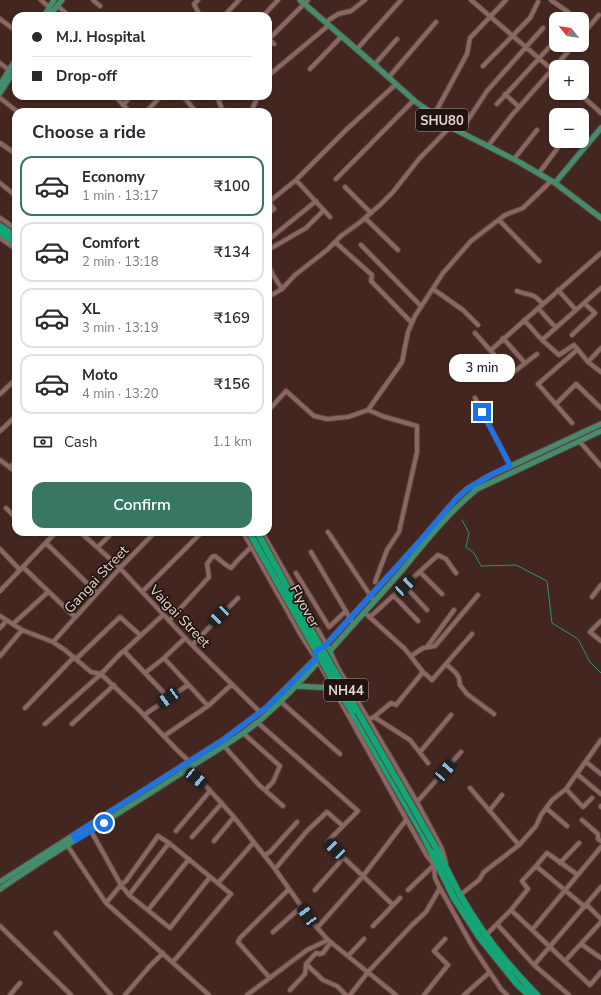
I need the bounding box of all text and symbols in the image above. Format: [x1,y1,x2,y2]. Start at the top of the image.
north arrow [549,12,589,52]
map controls [549,12,589,148]
text: M.J. Hospital [56,27,145,47]
button: + [549,60,589,100]
text: Drop-off [56,66,117,86]
button: − [549,108,589,148]
road number: SHU80 [416,109,468,131]
text: Choose a ride [32,120,146,144]
text: Economy [82,167,145,187]
icon: car [34,168,70,204]
text: ₹100 [214,176,250,196]
text: 1 min · 13:17 [82,187,158,205]
text: Comfort [82,233,139,253]
icon: car [34,234,70,270]
text: ₹134 [214,242,250,262]
text: 2 min · 13:18 [82,253,158,271]
text: XL [82,299,101,319]
icon: car [34,300,70,336]
text: ₹169 [214,308,250,328]
text: 3 min · 13:19 [82,319,158,337]
callout: 3 min [449,354,515,382]
text: 3 min [465,359,499,377]
text: Moto [82,365,118,385]
icon: car [34,366,70,402]
text: ₹156 [214,374,250,394]
text: 4 min · 13:20 [82,385,158,403]
route end [473,403,491,421]
icon: cash [32,431,54,453]
text: Cash [64,432,98,452]
text: 1.1 km [212,433,252,451]
button: Confirm [32,482,252,528]
street label: Gangai Street [60,541,133,617]
car [392,573,418,599]
street label: Vaigai Street [144,580,214,652]
street label: Flyover [285,582,324,631]
car [206,603,232,629]
road number: NH44 [324,679,368,701]
car [155,686,181,710]
car [433,758,457,784]
car [183,766,209,790]
route start [95,814,113,832]
car [322,836,348,862]
car [295,902,319,928]

